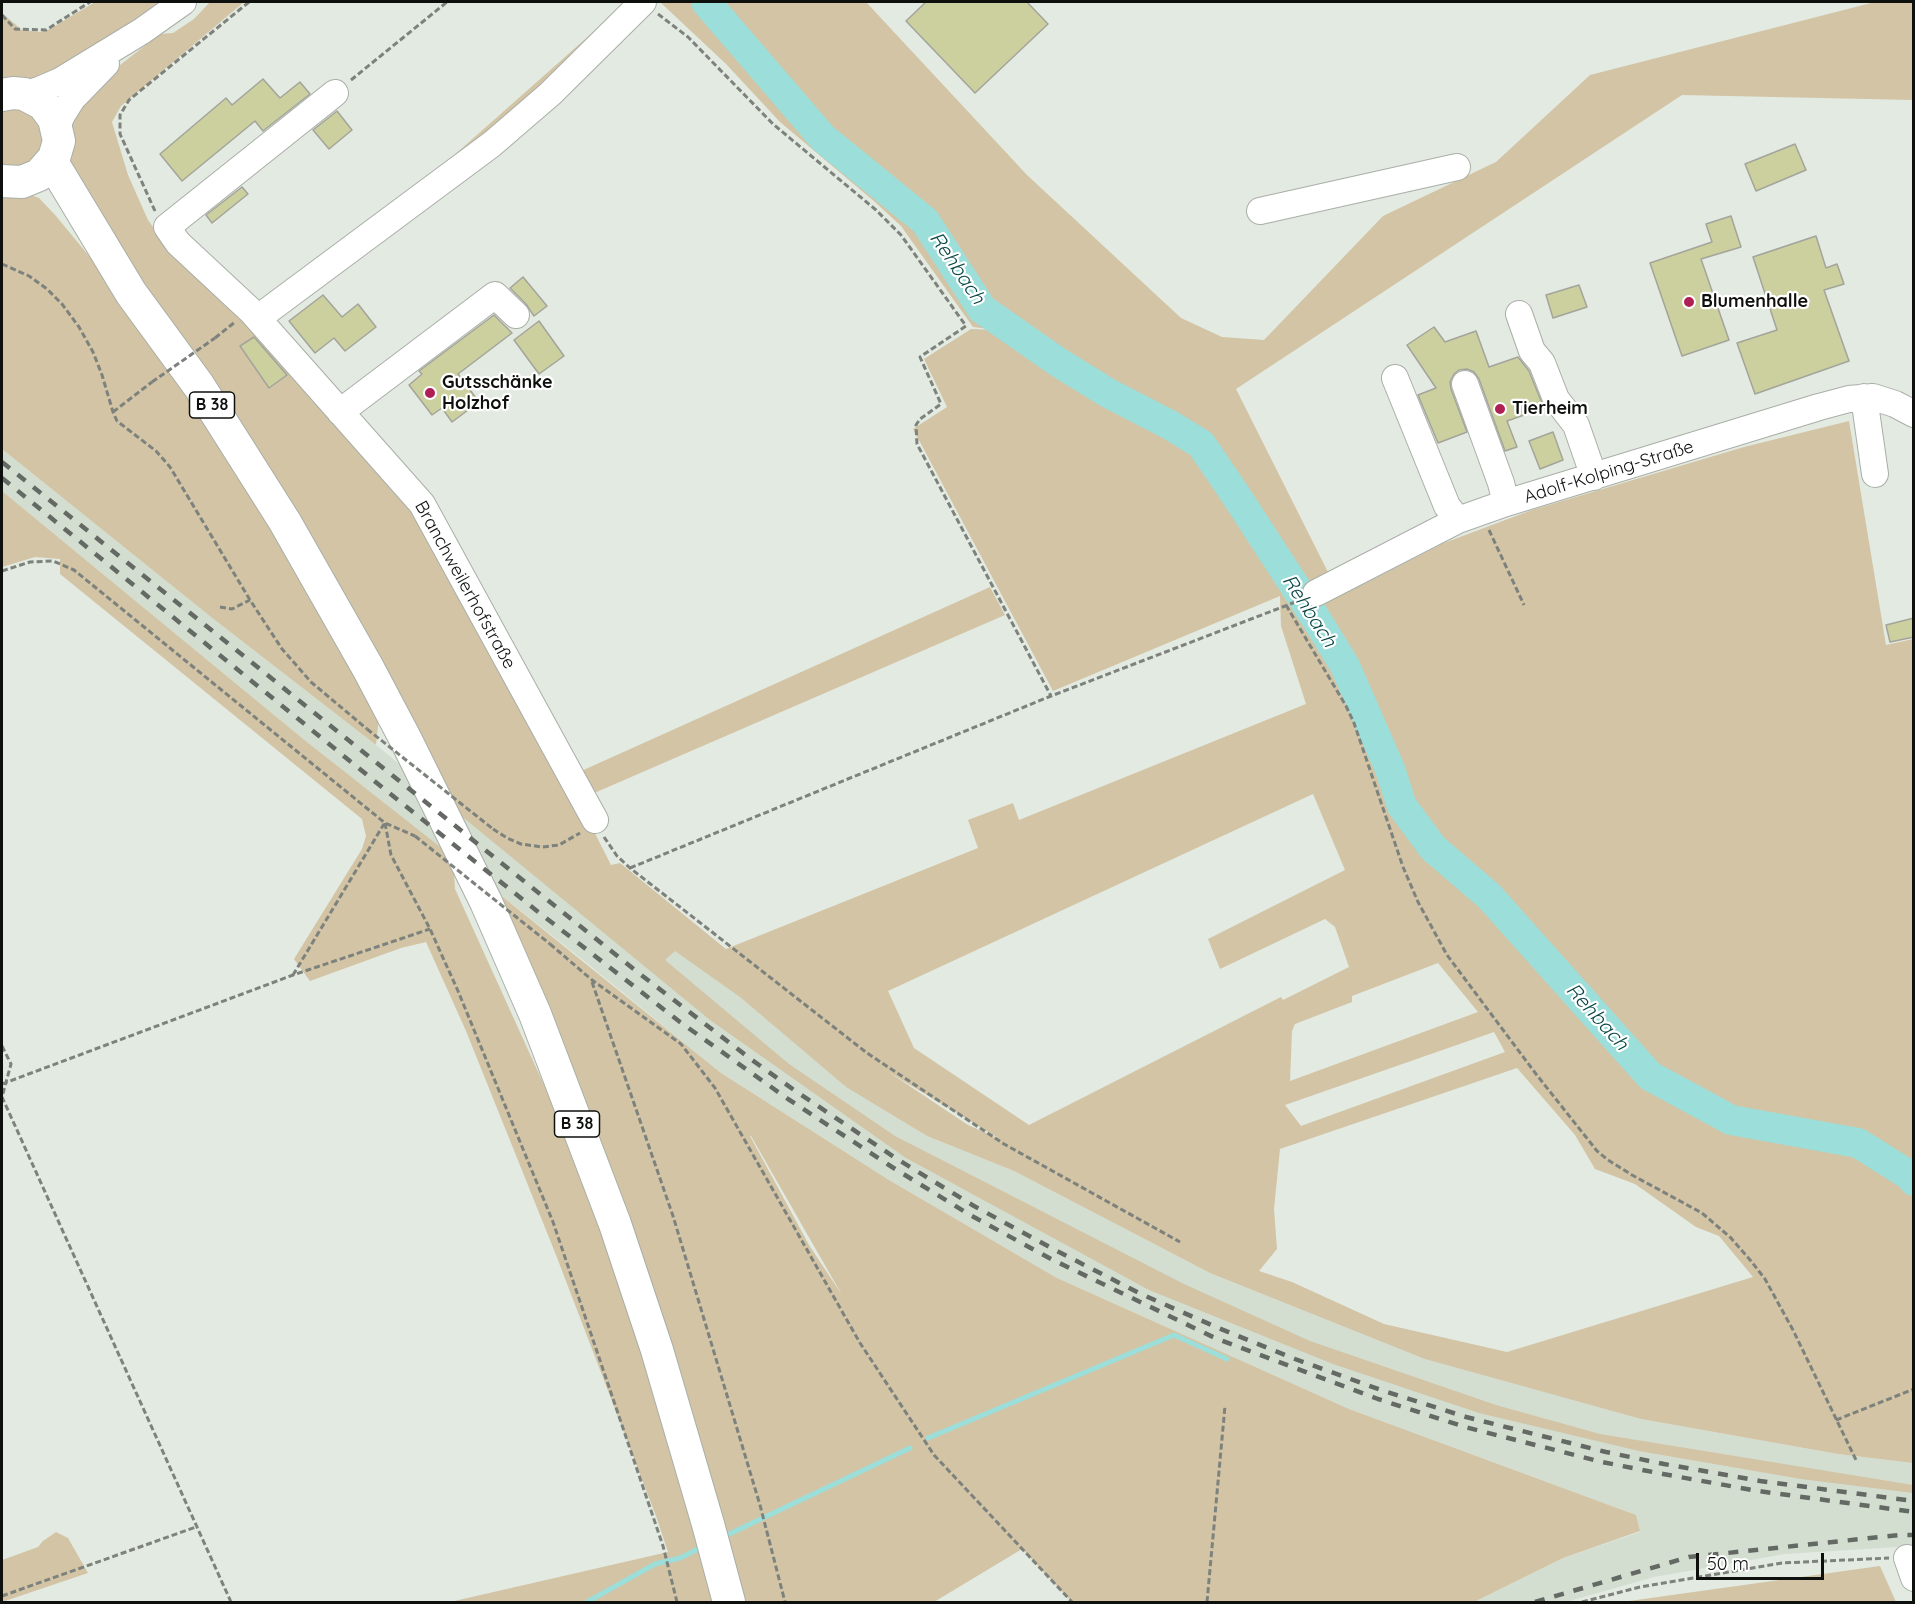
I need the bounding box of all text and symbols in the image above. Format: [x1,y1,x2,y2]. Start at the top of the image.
water label: Rehbach [924,227,990,309]
place label: Blumenhalle [1701,291,1808,313]
marker: Blumenhalle [1682,295,1696,309]
place label: Gutsschänke Holzhof [442,372,553,415]
marker: Gutsschänke Holzhof [423,386,437,400]
road number: B 38 [190,392,234,418]
place label: Tierheim [1512,398,1588,420]
marker: Tierheim [1493,402,1507,416]
street label: Adolf-Kolping-Straße [1522,436,1696,508]
street label: Branchweilerhofstraße [410,497,520,673]
water label: Rehbach [1277,570,1341,652]
water label: Rehbach [1561,979,1633,1055]
road number: B 38 [554,1111,600,1137]
scale bar [1699,1541,1826,1579]
text: 50 m [1707,1552,1749,1575]

